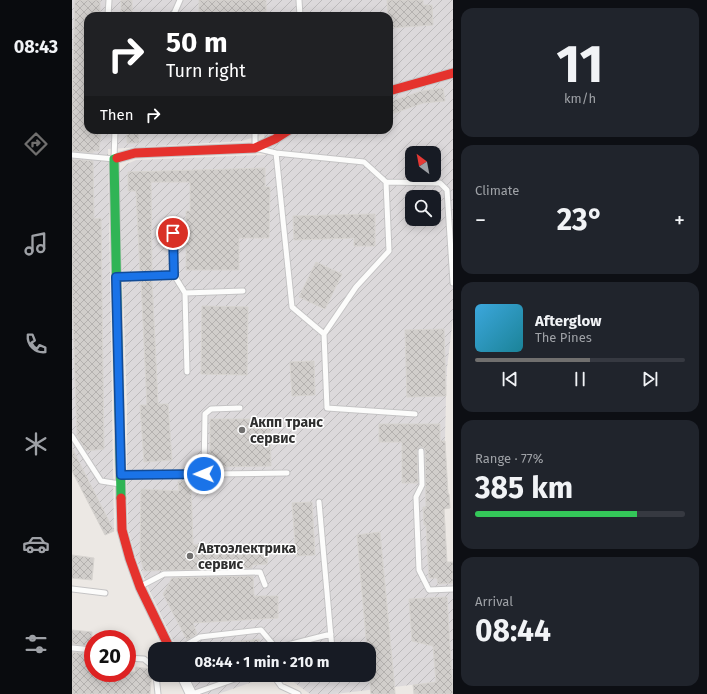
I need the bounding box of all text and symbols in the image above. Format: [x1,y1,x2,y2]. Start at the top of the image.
text: 50 m [166,26,228,59]
icon: right [100,28,152,80]
text: 11 [556,33,604,96]
text: 08:43 [14,36,58,58]
text: Turn right [166,60,246,82]
text: km/h [564,91,596,106]
icon: right [142,104,164,126]
text: Then [100,106,134,124]
icon: directions [22,130,50,158]
north arrow [405,146,441,182]
map controls [405,146,441,226]
text: Climate [475,183,519,198]
button: search [405,190,441,226]
text: 23° [557,202,603,238]
text: − [475,207,486,234]
text: + [674,207,685,234]
pin [156,216,190,250]
icon: arrive [162,222,184,244]
icon: music [22,230,50,258]
text: Afterglow [535,312,601,330]
icon: phone [22,330,50,358]
text: The Pines [535,330,592,345]
icon: previous [499,368,521,390]
icon: pause [569,368,591,390]
icon: next [639,368,661,390]
place label: Акпп транс сервис [249,414,323,447]
marker: Акпп транс сервис [237,425,247,435]
icon: climate [22,430,50,458]
text: Range · 77% [475,451,543,466]
position arrow [183,453,225,495]
text: 385 km [475,470,573,506]
icon: car [22,530,50,558]
place label: Автоэлектрика сервис [197,540,297,573]
marker: Автоэлектрика сервис [185,551,195,561]
text: Arrival [475,594,513,609]
text: 08:44 [475,613,551,649]
icon: filters [22,630,50,658]
speed limit sign: 20 [84,630,136,682]
text: 08:44 · 1 min · 210 m [195,653,329,671]

